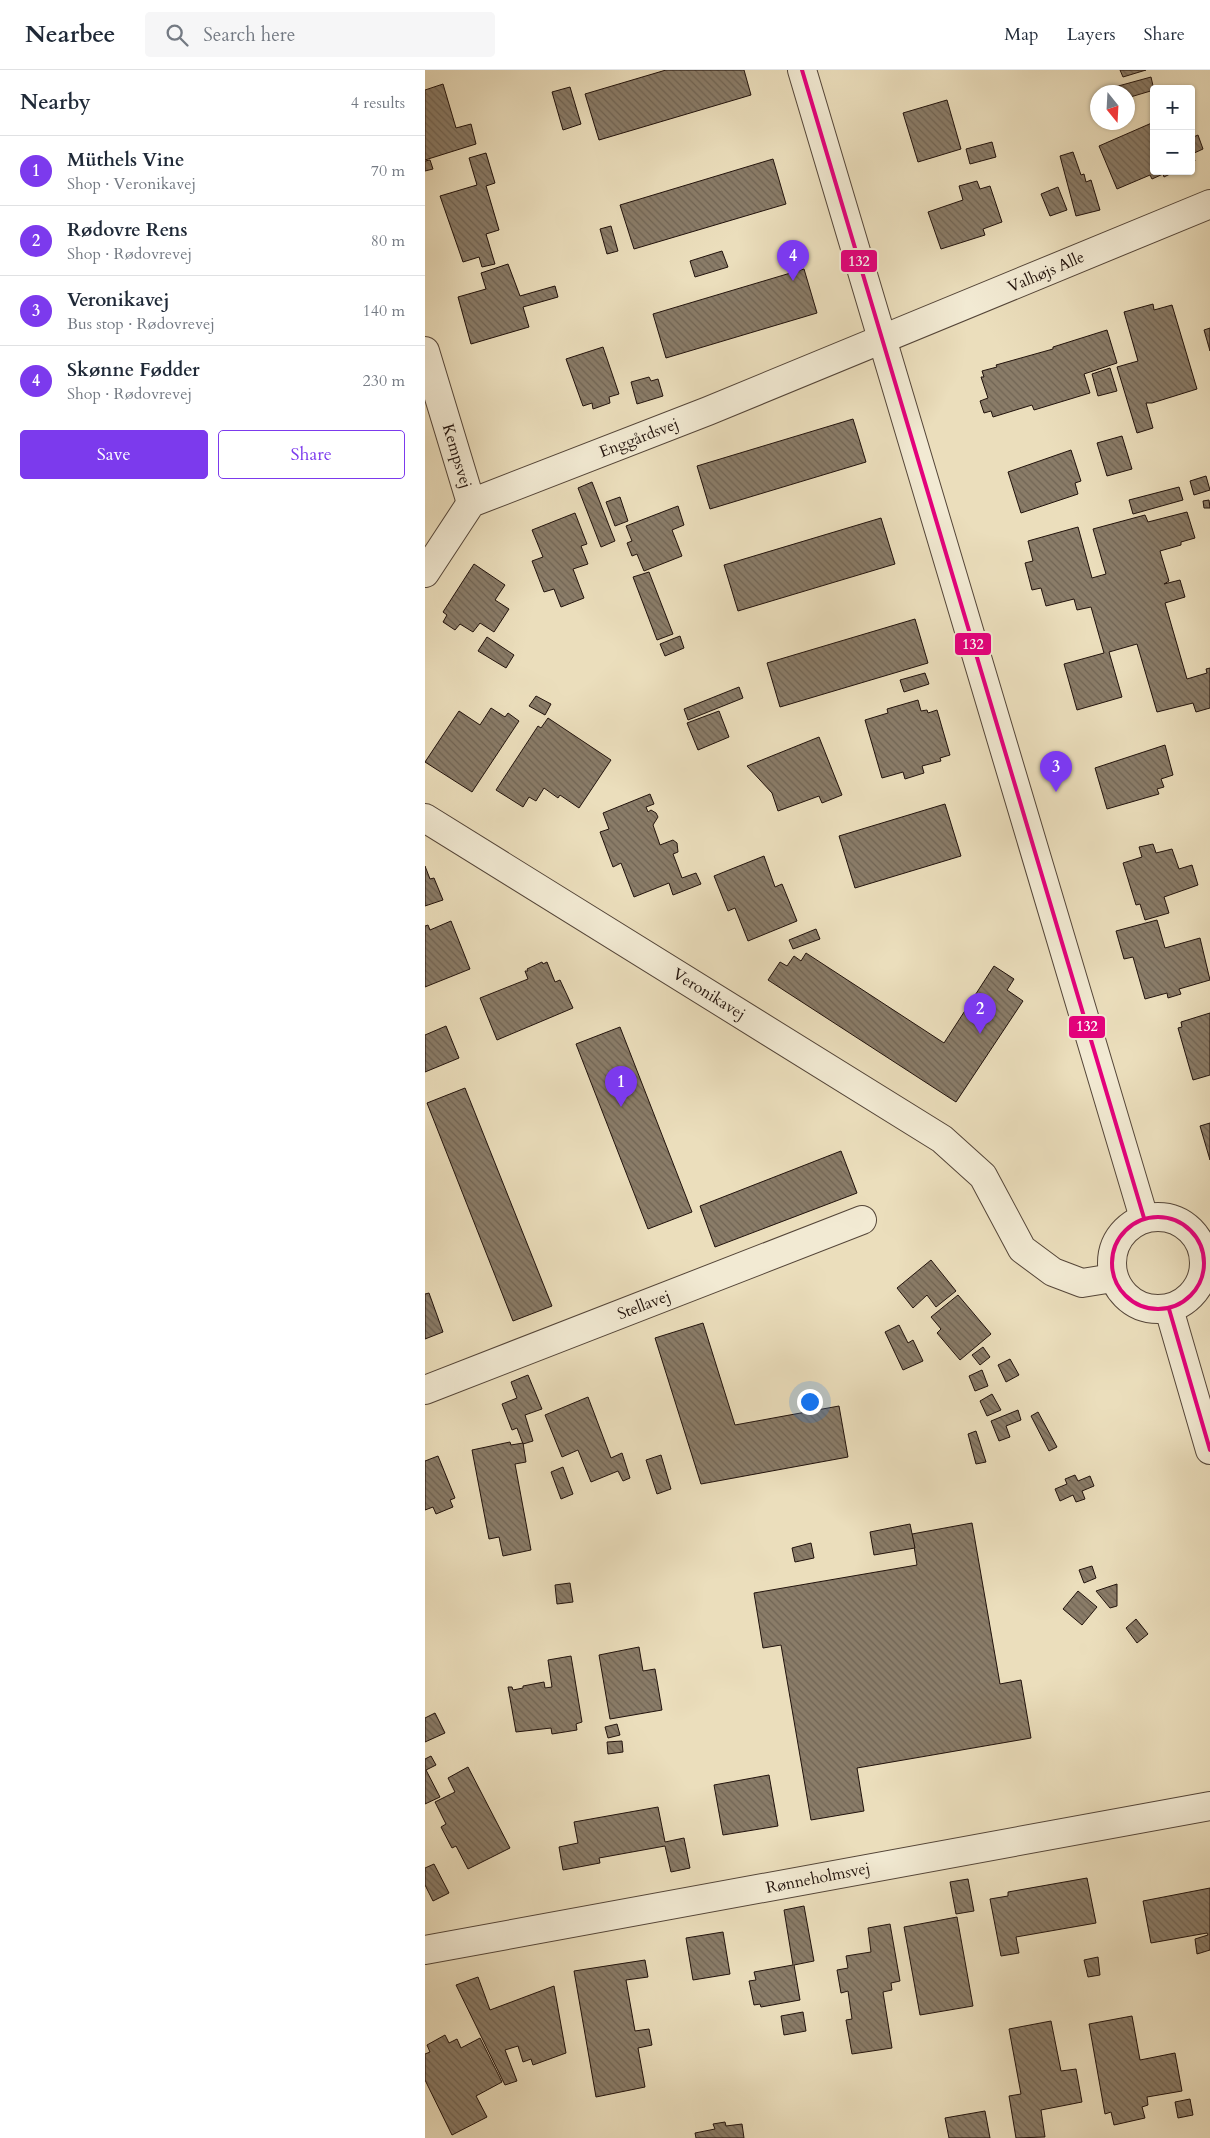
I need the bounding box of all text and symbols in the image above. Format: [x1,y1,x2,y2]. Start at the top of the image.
search box [145,12,495,57]
text: Nearbee [25,18,115,51]
icon: search [163,21,191,49]
text: Search here [203,22,295,48]
text: Map [1004,22,1039,47]
text: Layers [1067,22,1116,47]
text: Share [1144,22,1185,47]
north arrow [1090,85,1135,130]
map controls [1150,85,1195,175]
button: + [1150,85,1195,130]
text: Nearby [20,88,91,117]
text: 4 results [351,92,405,114]
button: − [1150,130,1195,175]
text: Müthels Vine [67,147,184,173]
text: 1 [32,160,40,182]
text: 70 m [371,160,405,182]
text: Shop · Veronikavej [67,173,196,195]
text: Rødovre Rens [67,217,187,243]
text: 2 [32,230,40,252]
text: 80 m [371,230,405,252]
pin: 4 [777,240,809,281]
text: Shop · Rødovrevej [67,243,192,265]
street label: Valhøjs Alle [1004,246,1088,298]
line badge: 132 [840,249,878,273]
text: 132 [848,252,870,271]
text: Veronikavej [67,287,170,313]
text: 3 [32,300,40,322]
text: 140 m [363,300,405,322]
text: Bus stop · Rødovrevej [67,313,215,335]
text: Skønne Fødder [67,357,200,383]
text: 4 [32,370,40,392]
text: 230 m [363,370,405,392]
text: Shop · Rødovrevej [67,383,192,405]
street label: Enggårdsvej [596,413,682,463]
street label: Kempsvej [437,421,477,491]
button: Save [20,430,208,479]
button: Share [218,430,405,479]
line badge: 132 [954,632,992,656]
text: 132 [962,635,984,654]
pin: 3 [1040,751,1072,792]
street label: Veronikavej [668,963,750,1025]
pin: 2 [964,993,996,1034]
line badge: 132 [1068,1015,1106,1039]
text: 132 [1076,1017,1098,1036]
pin: 1 [605,1066,637,1107]
street label: Stellavej [614,1285,674,1325]
your location [797,1389,823,1415]
street label: Rønneholmsvej [764,1857,872,1899]

